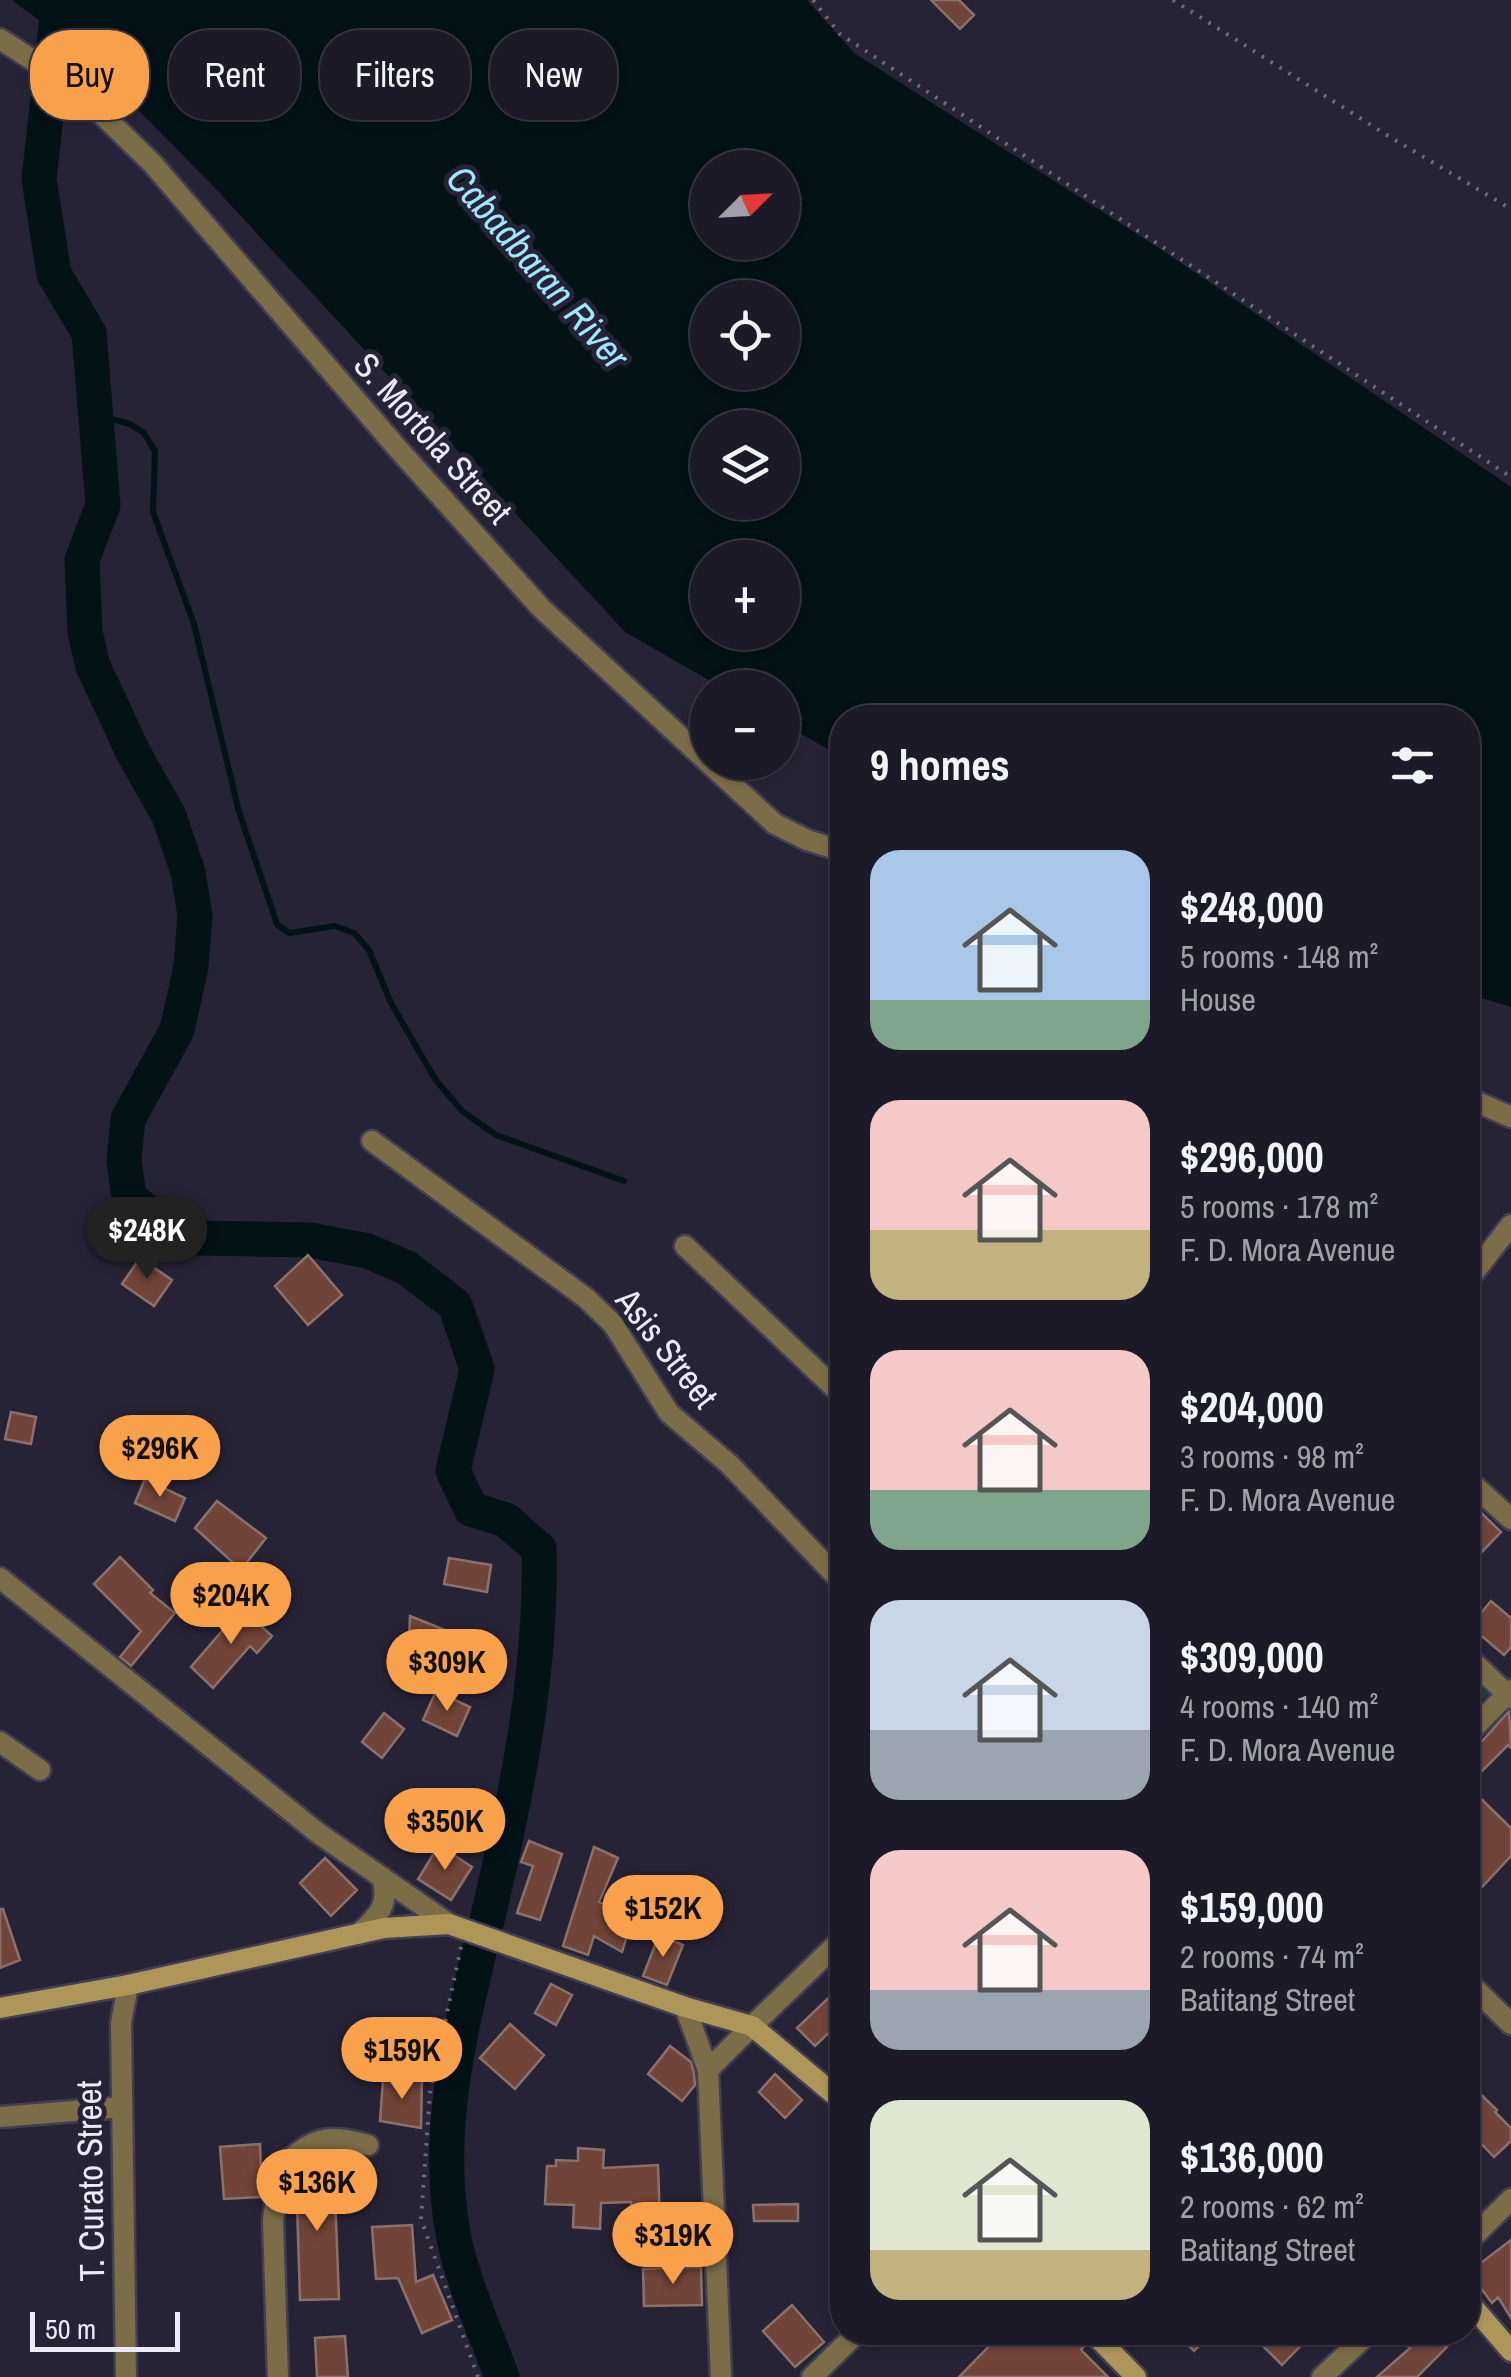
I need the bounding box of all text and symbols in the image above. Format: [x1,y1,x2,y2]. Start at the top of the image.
chip: Buy [30,30,149,120]
chip: Rent [169,30,300,120]
chip: Filters [320,30,470,120]
chip: New [490,30,617,120]
north arrow [690,150,800,260]
map controls [690,150,800,780]
water label: Cabadbaran River [435,154,642,381]
button: locate [690,280,800,390]
street label: S. Mortola Street [343,342,523,534]
button: layers [690,410,800,520]
button: + [690,540,800,650]
button: − [690,670,800,780]
text: 9 homes [870,737,1010,793]
icon: filters [1385,738,1440,793]
text: $248,000 [1180,879,1324,935]
icon: home [950,890,1070,1010]
text: 5 rooms · 148 m² [1180,935,1378,978]
text: House [1180,978,1256,1021]
text: $296,000 [1180,1129,1324,1185]
icon: home [950,1140,1070,1260]
text: 5 rooms · 178 m² [1180,1185,1378,1228]
pin: $248K [77,1197,217,1282]
text: $248K [108,1208,186,1251]
text: F. D. Mora Avenue [1180,1228,1395,1271]
street label: Asis Street [605,1277,729,1418]
text: $204,000 [1180,1379,1324,1435]
icon: home [950,1390,1070,1510]
pin: $296K [90,1415,230,1500]
text: $296K [121,1426,199,1469]
text: 3 rooms · 98 m² [1180,1435,1364,1478]
text: F. D. Mora Avenue [1180,1478,1395,1521]
pin: $204K [161,1562,301,1647]
text: $204K [192,1573,270,1616]
pin: $309K [377,1629,517,1714]
text: $309,000 [1180,1629,1324,1685]
text: $309K [408,1640,486,1683]
icon: home [950,1640,1070,1760]
text: 4 rooms · 140 m² [1180,1685,1378,1728]
text: F. D. Mora Avenue [1180,1728,1395,1771]
pin: $350K [375,1788,515,1873]
text: $350K [406,1799,484,1842]
pin: $152K [593,1875,733,1960]
text: $159,000 [1180,1879,1324,1935]
text: $152K [624,1886,702,1929]
icon: home [950,1890,1070,2010]
text: 2 rooms · 74 m² [1180,1935,1364,1978]
text: Batitang Street [1180,1978,1355,2021]
pin: $159K [332,2017,472,2102]
text: $159K [363,2028,441,2071]
street label: T. Curato Street [65,2080,115,2282]
text: $136,000 [1180,2129,1324,2185]
icon: home [950,2140,1070,2260]
pin: $136K [247,2149,387,2234]
text: $136K [278,2160,356,2203]
text: 2 rooms · 62 m² [1180,2185,1364,2228]
pin: $319K [603,2202,743,2287]
text: $319K [634,2213,712,2256]
text: Batitang Street [1180,2228,1355,2271]
scale bar [30,2307,180,2352]
text: 50 m [45,2310,96,2348]

